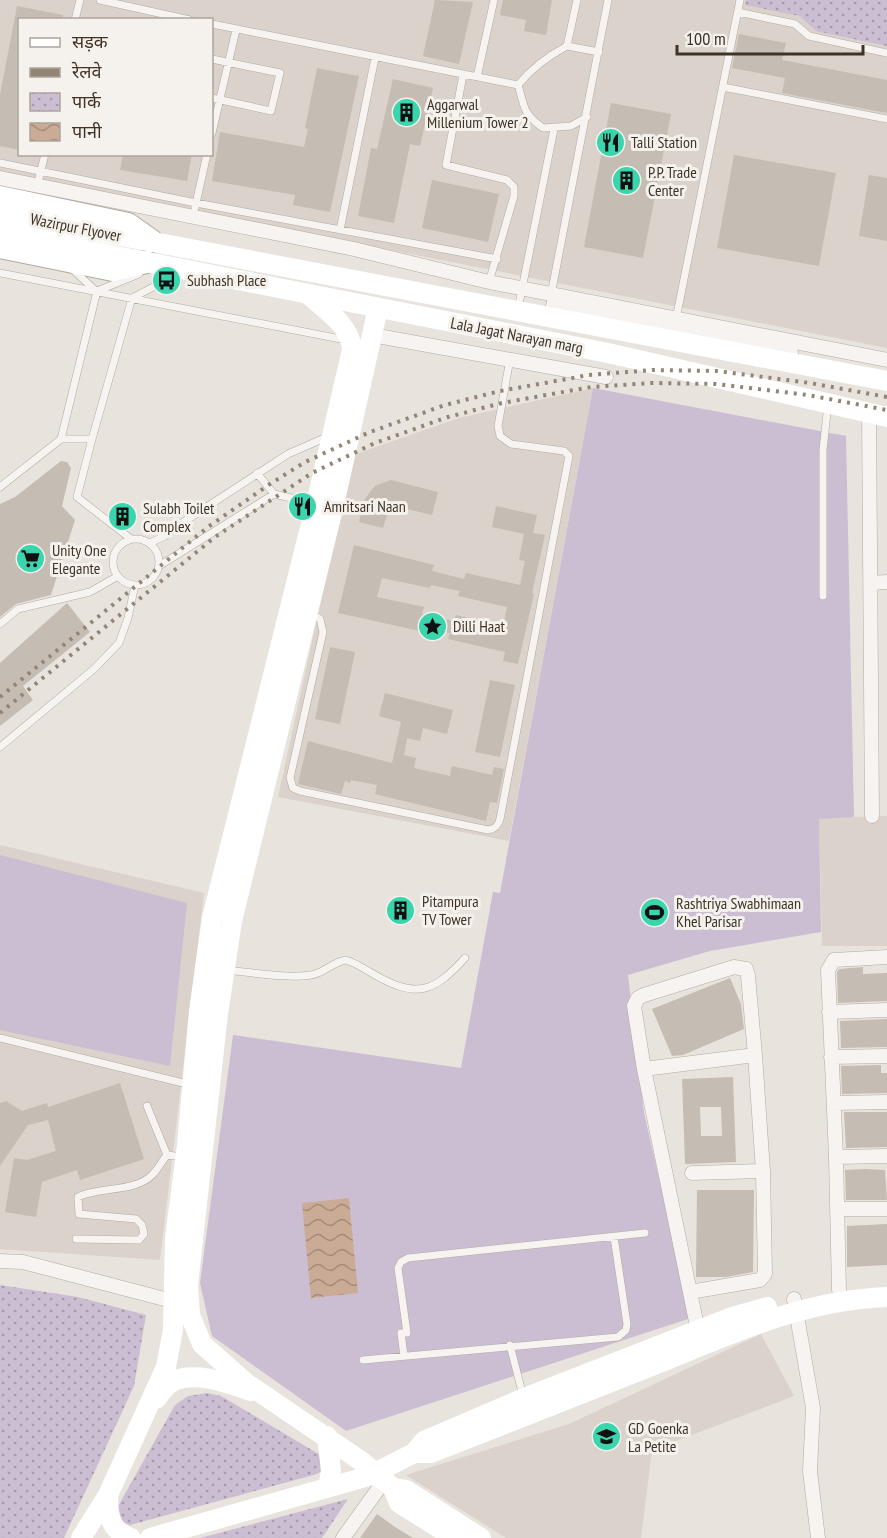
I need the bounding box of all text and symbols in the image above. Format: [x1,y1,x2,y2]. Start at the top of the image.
legend [18,18,213,156]
scale bar [677,18,863,56]
text: 100 m [686,27,726,50]
text: सड़क [72,30,109,53]
text: रेलवे [71,60,103,83]
text: पार्क [72,90,102,113]
place label: Aggarwal Millenium Tower 2 [427,94,529,132]
building icon: Aggarwal Millenium Tower 2 [390,97,422,129]
text: पानी [72,120,102,143]
restaurant icon: Talli Station [594,126,626,158]
place label: Talli Station [631,132,697,152]
place label: P.P. Trade Center [648,162,697,200]
building icon: P.P. Trade Center [611,165,643,197]
street label: Wazirpur Flyover [29,208,124,246]
bus stop icon: Subhash Place [150,264,182,296]
place label: Subhash Place [187,270,266,290]
street label: Lala Jagat Narayan marg [449,312,585,358]
restaurant icon: Amritsari Naan [287,490,319,522]
place label: Amritsari Naan [324,496,406,516]
place label: Sulabh Toilet Complex [143,498,215,536]
building icon: Sulabh Toilet Complex [106,501,138,533]
place label: Unity One Elegante [52,540,107,578]
supermarket icon: Unity One Elegante [15,543,47,575]
place icon: Dilli Haat [416,610,448,642]
place label: Dilli Haat [453,616,506,636]
place label: Pitampura TV Tower [422,891,479,929]
place label: Rashtriya Swabhimaan Khel Parisar [676,893,801,931]
building icon: Pitampura TV Tower [385,894,417,926]
sports icon: Rashtriya Swabhimaan Khel Parisar [639,896,671,928]
place label: GD Goenka La Petite [628,1418,689,1456]
school or university icon: GD Goenka La Petite [591,1421,623,1453]

